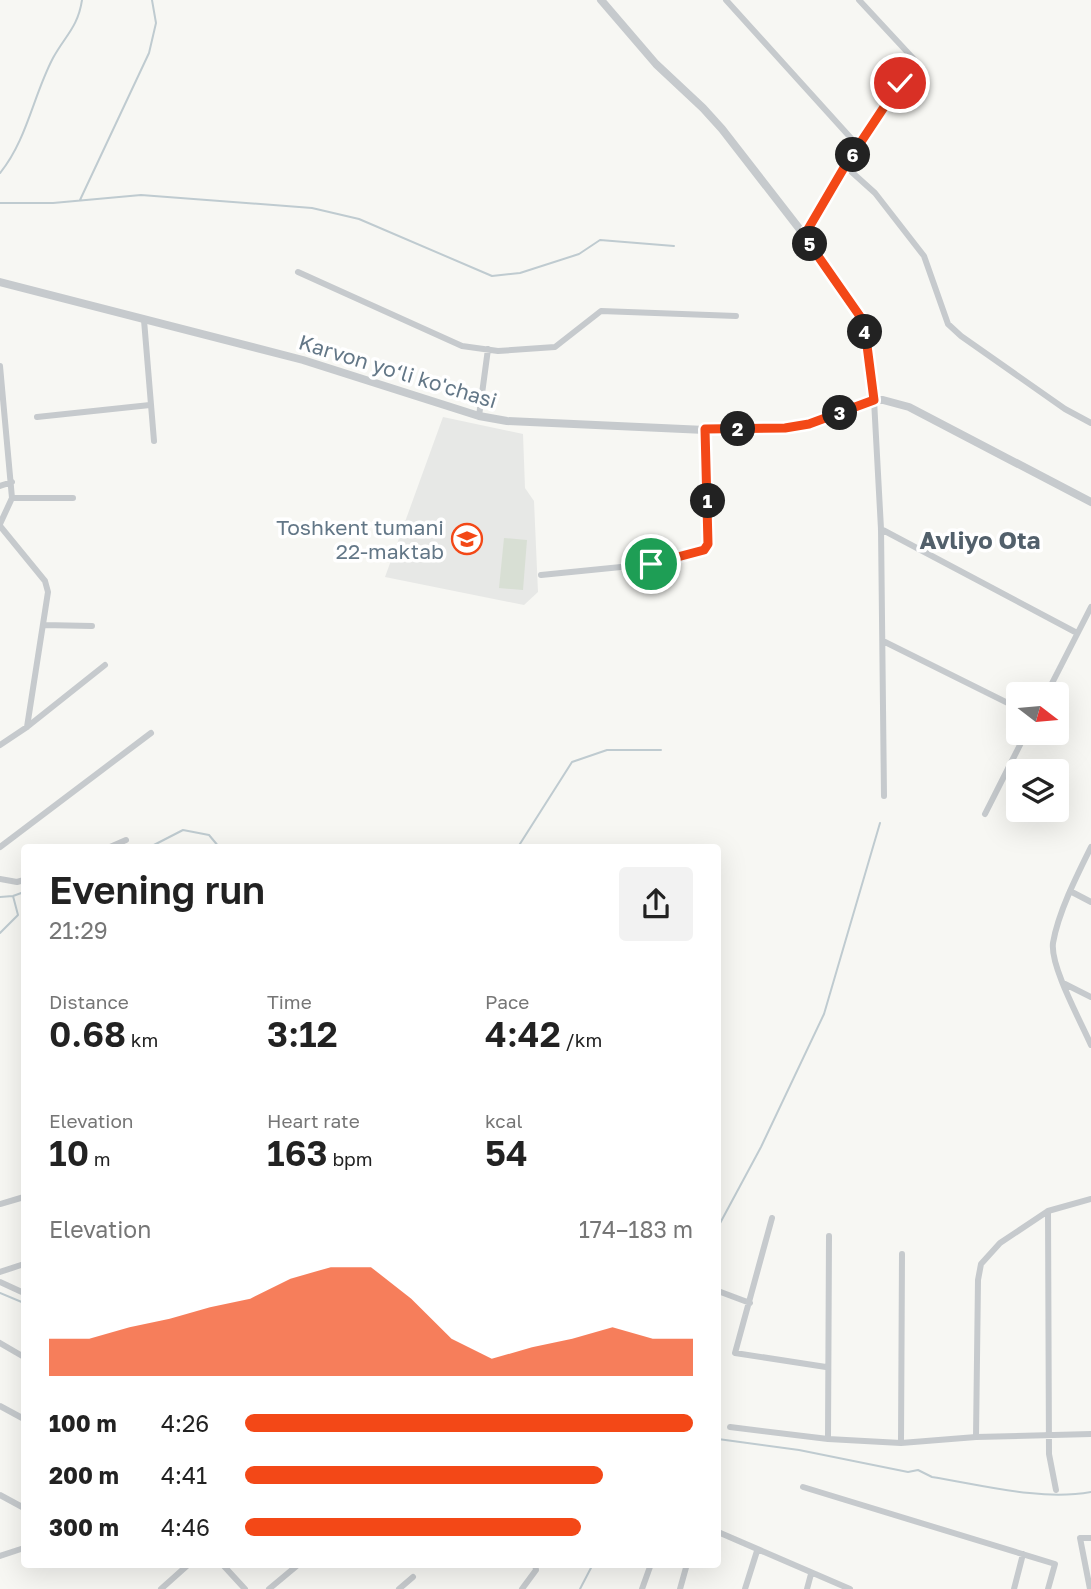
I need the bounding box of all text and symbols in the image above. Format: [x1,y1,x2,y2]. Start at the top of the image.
pin [870,53,930,113]
icon: check [881,64,919,102]
pin: 6 [836,138,870,172]
text: 6 [846,143,859,166]
pin: 5 [792,226,828,262]
text: 5 [804,232,815,255]
pin: 4 [848,314,882,350]
text: 4 [859,320,870,343]
street label: Karvon yo‘li ko'chasi [296,328,500,414]
pin: 3 [822,396,858,430]
text: 3 [834,401,845,424]
pin: 2 [720,412,756,446]
text: 2 [732,417,743,440]
pin: 1 [690,484,726,518]
text: 1 [703,489,712,512]
place label: Toshkent tumani 22-maktab [276,514,444,564]
school or university icon: Toshkent tumani 22-maktab [450,522,484,556]
district label: Avliyo Ota [919,525,1041,554]
pin [621,534,681,594]
icon: arrive [632,545,670,583]
north arrow [1006,682,1069,746]
map controls [1006,682,1069,822]
button: layers [1006,759,1069,822]
text: Evening run [49,867,265,912]
button: share [619,867,693,941]
text: 21:29 [49,916,108,944]
text: Distance [49,990,129,1013]
text: Time [267,990,312,1013]
text: Pace [485,990,529,1013]
text: 0.68 [49,1013,126,1055]
text: 3:12 [267,1013,338,1055]
text: 4:42 [485,1013,561,1055]
text: km [126,1028,158,1051]
text: /km [561,1028,602,1051]
text: Elevation [49,1109,134,1132]
text: Heart rate [267,1109,360,1132]
text: kcal [485,1109,523,1132]
text: 10 [49,1132,89,1174]
text: 163 [267,1132,328,1174]
text: 54 [485,1132,528,1174]
text: m [89,1147,111,1170]
text: bpm [328,1147,373,1170]
text: Elevation [49,1215,151,1243]
text: 174–183 m [579,1215,693,1243]
text: 100 m [49,1409,117,1437]
text: 4:26 [161,1409,209,1437]
text: 200 m [49,1461,119,1489]
text: 4:41 [161,1461,207,1489]
text: 300 m [49,1513,119,1541]
text: 4:46 [161,1513,210,1541]

